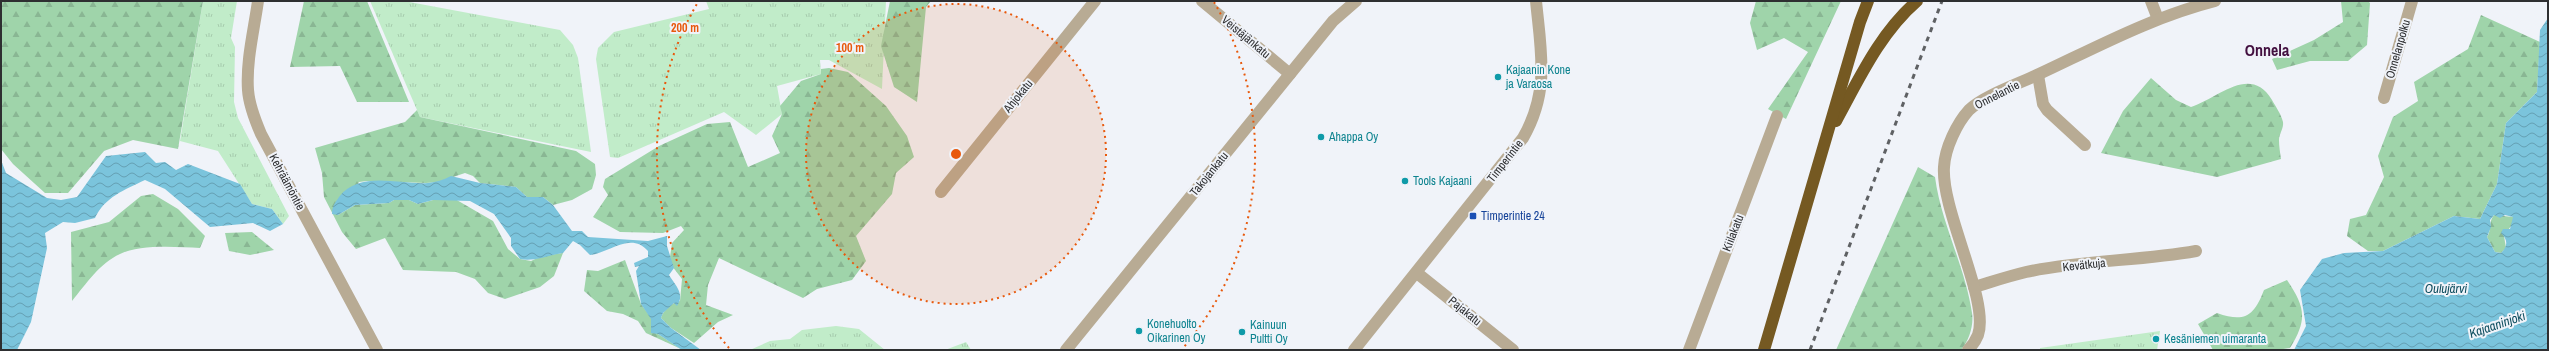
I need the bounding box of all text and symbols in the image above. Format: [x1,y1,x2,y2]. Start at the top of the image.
street label: Veistäjänkatu [1218,12,1274,62]
street label: Onnelanpolku [2382,18,2414,80]
text: 200 m [671,20,699,36]
district label: Onnela [2245,39,2290,61]
text: 100 m [836,40,864,56]
place label: Kajaanin Kone ja Varaosa [1505,62,1571,92]
marker: Kajaanin Kone ja Varaosa [1493,72,1503,82]
street label: Ahjokatu [999,76,1036,117]
street label: Onnelantie [1972,77,2022,113]
place label: Ahappa Oy [1328,129,1378,145]
marker: Ahappa Oy [1316,132,1326,142]
street label: Timperintie [1483,136,1527,186]
centre of rings [949,147,963,161]
street label: Takojankatu [1186,148,1232,200]
street label: Kehräämöntie [265,151,309,213]
place label: Tools Kajaani [1413,173,1472,189]
marker: Tools Kajaani [1400,176,1410,186]
place label: Timperintie 24 [1481,208,1545,224]
marker: Timperintie 24 [1468,211,1478,221]
street label: Kiilakatu [1719,212,1747,254]
street label: Kevätkuja [2062,255,2107,275]
water label: Oulujärvi [2425,280,2467,297]
street label: Pajakatu [1445,293,1485,329]
water label: Kajaaninjoki [2467,307,2528,342]
place label: Konehuolto Oikarinen Oy [1147,316,1206,346]
place label: Kainuun Pultti Oy [1250,317,1288,347]
marker: Konehuolto Oikarinen Oy [1134,326,1144,336]
marker: Kainuun Pultti Oy [1237,327,1247,337]
place label: Kesäniemen uimaranta [2164,331,2267,347]
marker: Kesäniemen uimaranta [2151,334,2161,344]

